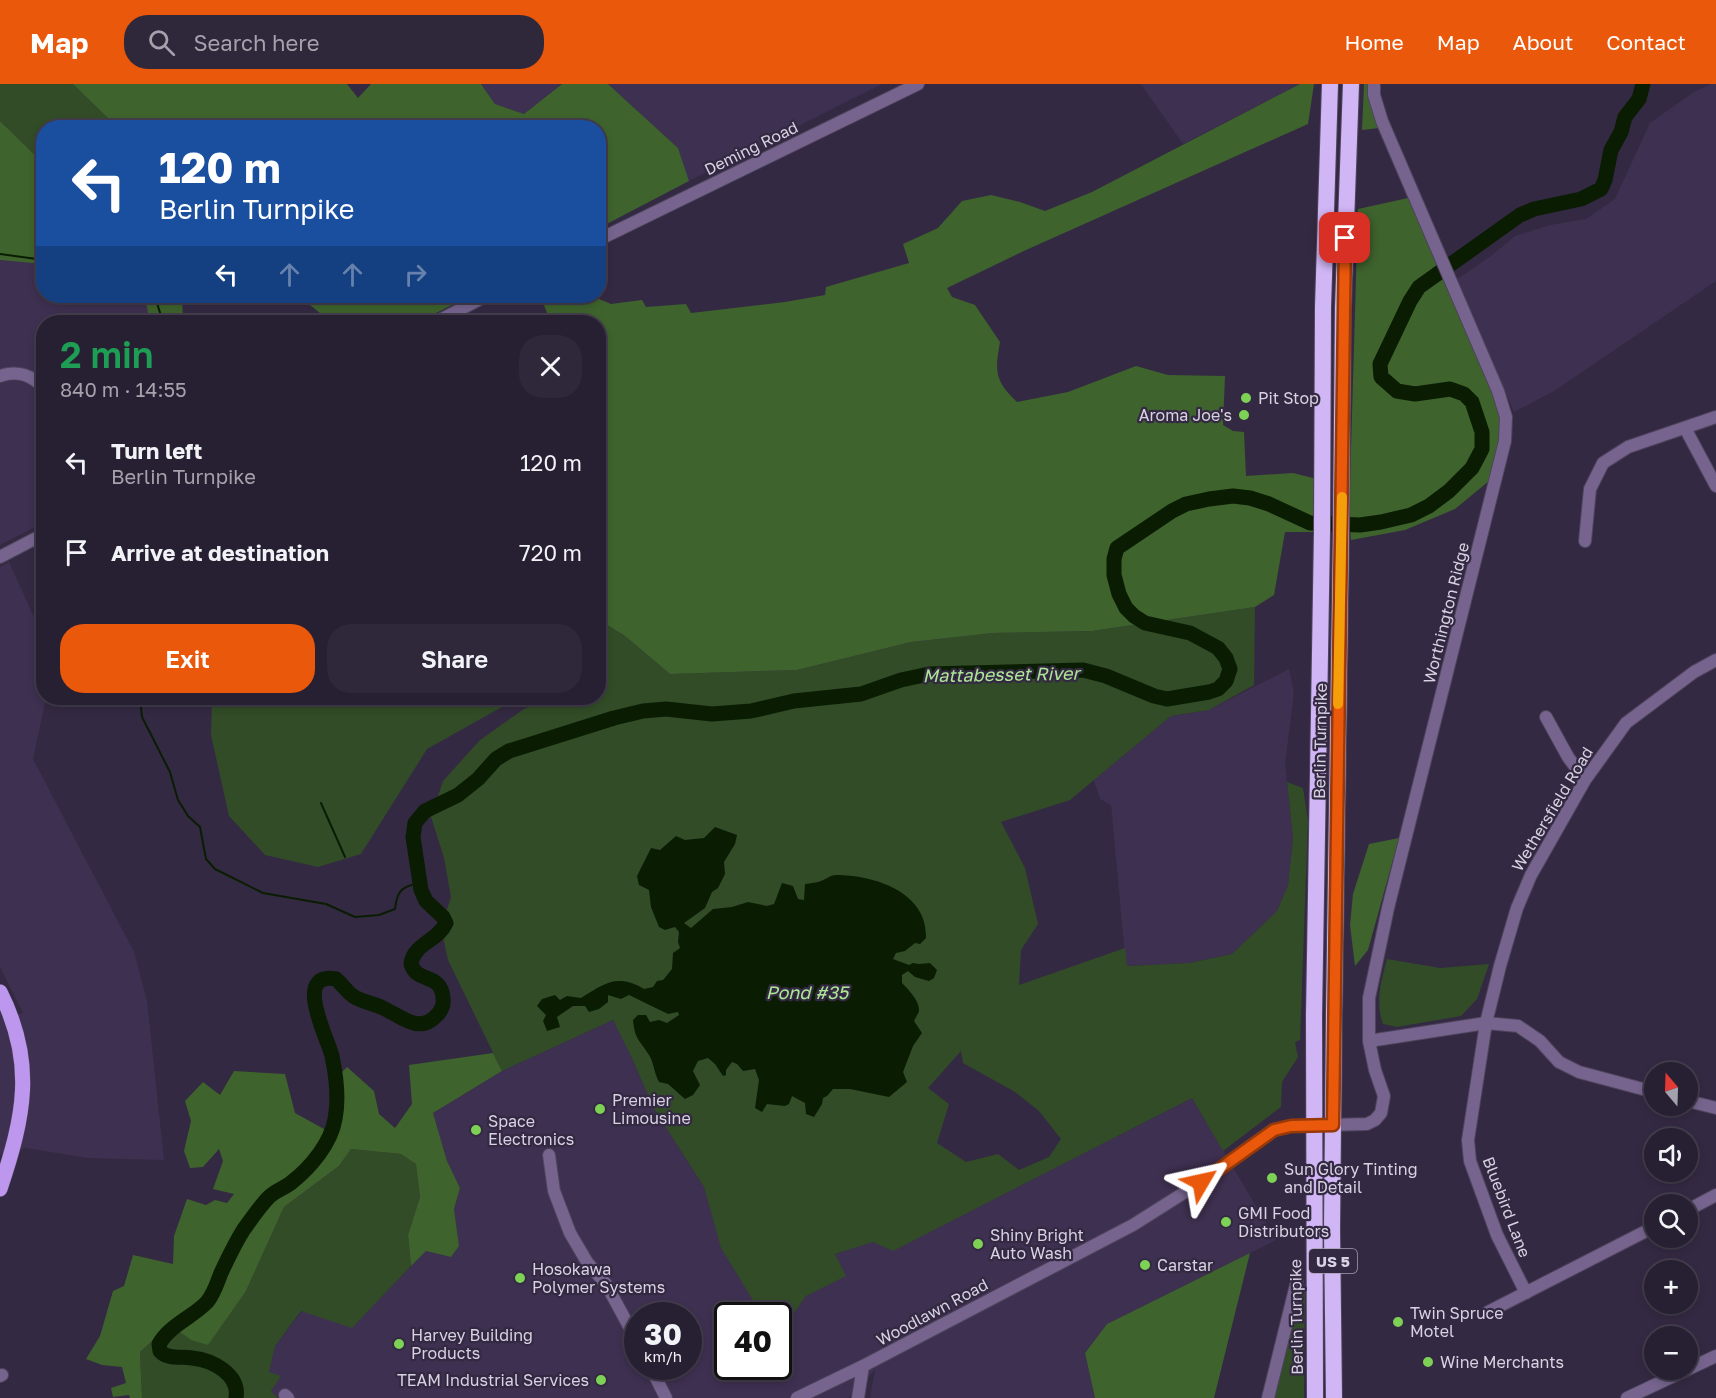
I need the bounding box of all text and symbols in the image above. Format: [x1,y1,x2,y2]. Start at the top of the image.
search box [124,15,544,69]
text: Map [30,26,88,59]
icon: search [145,26,178,59]
text: Search here [193,29,319,56]
text: Home [1344,29,1404,55]
text: Map [1437,29,1480,55]
text: About [1513,29,1573,55]
text: Contact [1606,29,1686,55]
street label: Deming Road [701,117,801,179]
text: 120 m [159,142,281,192]
icon: left [60,144,138,222]
text: Berlin Turnpike [159,193,355,225]
pin [1319,212,1370,263]
icon: arrive [1328,221,1361,254]
icon: left [210,258,243,291]
icon: ahead [273,258,306,291]
icon: ahead [336,258,369,291]
icon: right [399,258,432,291]
text: 2 min [60,333,154,376]
button: close [519,335,582,398]
text: 840 m · 14:55 [60,377,187,401]
place label: Pit Stop [1258,388,1319,408]
marker: Pit Stop [1239,391,1253,405]
place label: Aroma Joe's [1139,405,1232,425]
marker: Aroma Joe's [1237,408,1251,422]
text: Turn left [111,437,202,464]
icon: left [60,446,93,479]
text: 120 m [520,449,582,476]
text: Berlin Turnpike [111,464,256,488]
icon: arrive [60,536,93,569]
text: Arrive at destination [111,539,329,566]
text: 720 m [519,539,582,566]
street label: Worthington Ridge [1419,540,1473,686]
button: Exit [60,624,315,693]
button: Share [327,624,582,693]
water label: Mattabesset River [922,662,1083,686]
street label: Berlin Turnpike [1309,683,1331,799]
street label: Wethersfield Road [1507,743,1597,875]
water label: Pond #35 [766,981,850,1003]
north arrow [1644,1062,1698,1116]
map controls [1644,1062,1698,1380]
place label: Premier Limousine [612,1090,691,1128]
marker: Premier Limousine [593,1102,607,1116]
place label: Space Electronics [488,1111,574,1149]
marker: Space Electronics [469,1123,483,1137]
button: sound [1644,1128,1698,1182]
position arrow [1169,1150,1233,1214]
street label: Bluebird Lane [1479,1154,1535,1260]
place label: Sun Glory Tinting and Detail [1284,1159,1418,1197]
marker: Sun Glory Tinting and Detail [1265,1171,1279,1185]
button: search [1644,1194,1698,1248]
place label: GMI Food Distributors [1238,1203,1329,1241]
marker: GMI Food Distributors [1219,1215,1233,1229]
place label: Shiny Bright Auto Wash [990,1225,1084,1263]
marker: Shiny Bright Auto Wash [971,1237,985,1251]
road number: US 5 [1309,1249,1357,1273]
place label: Carstar [1157,1255,1213,1275]
marker: Carstar [1138,1258,1152,1272]
place label: Hosokawa Polymer Systems [532,1259,665,1297]
street label: Berlin Turnpike [1285,1259,1307,1375]
button: + [1644,1260,1698,1314]
marker: Hosokawa Polymer Systems [513,1271,527,1285]
street label: Woodlawn Road [873,1274,991,1350]
speed limit sign: 40 [714,1302,792,1380]
place label: Twin Spruce Motel [1410,1303,1504,1341]
marker: Twin Spruce Motel [1391,1315,1405,1329]
text: 30 [644,1316,682,1352]
place label: Harvey Building Products [411,1325,533,1363]
button: − [1644,1326,1698,1380]
marker: Harvey Building Products [392,1337,406,1351]
text: km/h [644,1347,682,1365]
place label: Wine Merchants [1440,1352,1564,1372]
marker: Wine Merchants [1421,1355,1435,1369]
place label: TEAM Industrial Services [397,1370,589,1390]
marker: TEAM Industrial Services [594,1373,608,1387]

